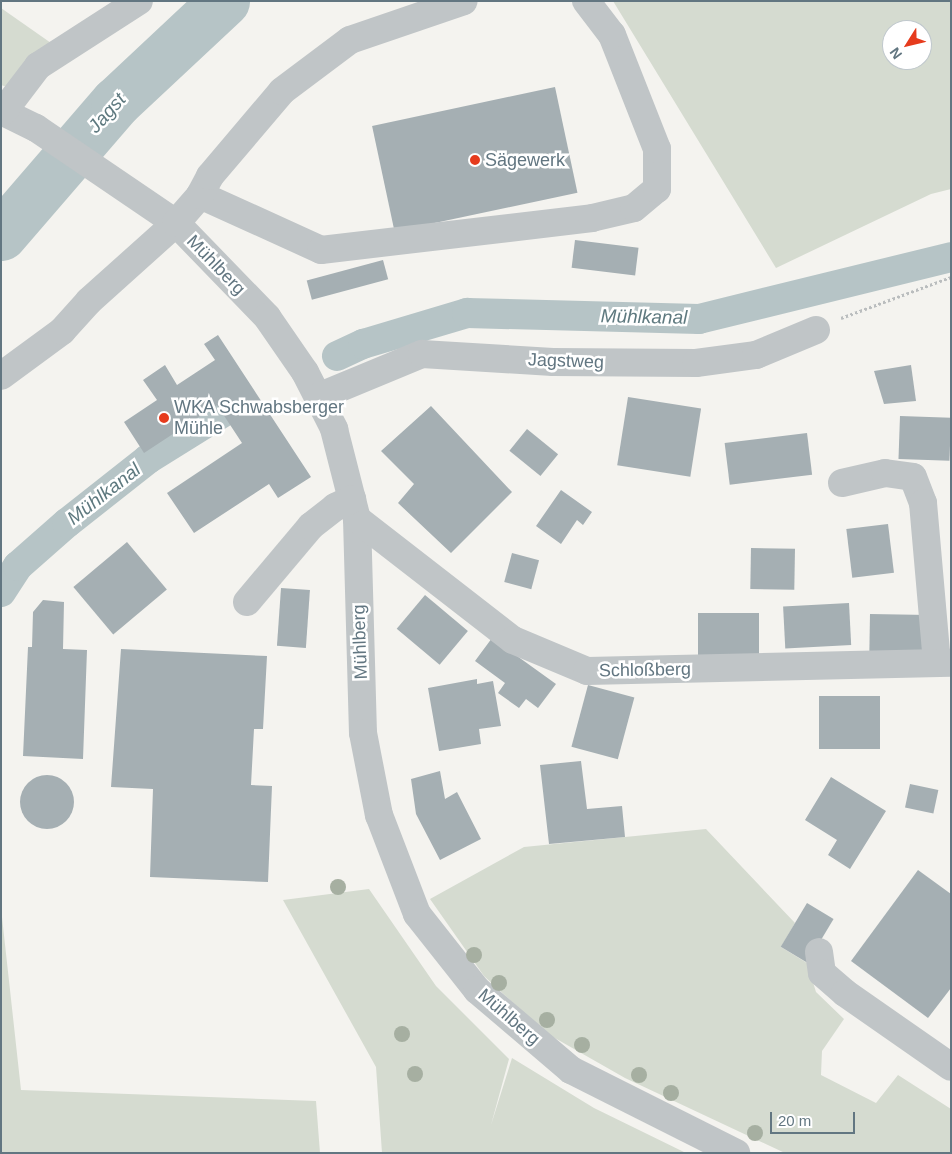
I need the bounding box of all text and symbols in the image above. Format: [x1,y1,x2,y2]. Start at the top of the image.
north arrow [882,20,932,70]
text: N [886,44,905,62]
water label: Jagst [83,88,131,138]
place label: Sägewerk [485,149,565,171]
marker: Sägewerk [469,154,481,166]
street label: Mühlberg [182,231,250,299]
water label: Mühlkanal [601,305,687,329]
street label: Jagstweg [528,349,604,373]
place label: WKA Schwabsberger Mühle [174,397,345,439]
marker: WKA Schwabsberger Mühle [158,412,170,424]
water label: Mühlkanal [63,458,145,530]
street label: Mühlberg [348,604,372,680]
street label: Schloßberg [599,658,691,682]
street label: Mühlberg [474,984,544,1050]
scale bar [772,1102,857,1134]
text: 20 m [778,1112,811,1129]

